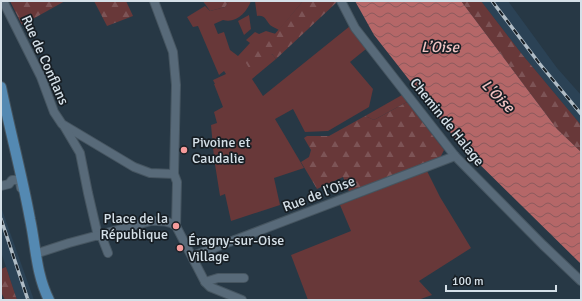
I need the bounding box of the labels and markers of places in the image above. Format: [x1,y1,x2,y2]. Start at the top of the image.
place label: Pivoine et Caudalie [192,134,251,167]
marker: Pivoine et Caudalie [179,145,189,155]
place label: Place de la République [100,210,168,243]
marker: Place de la République [171,221,181,231]
place label: Éragny-sur-Oise Village [188,232,284,265]
marker: Éragny-sur-Oise Village [175,243,185,253]

